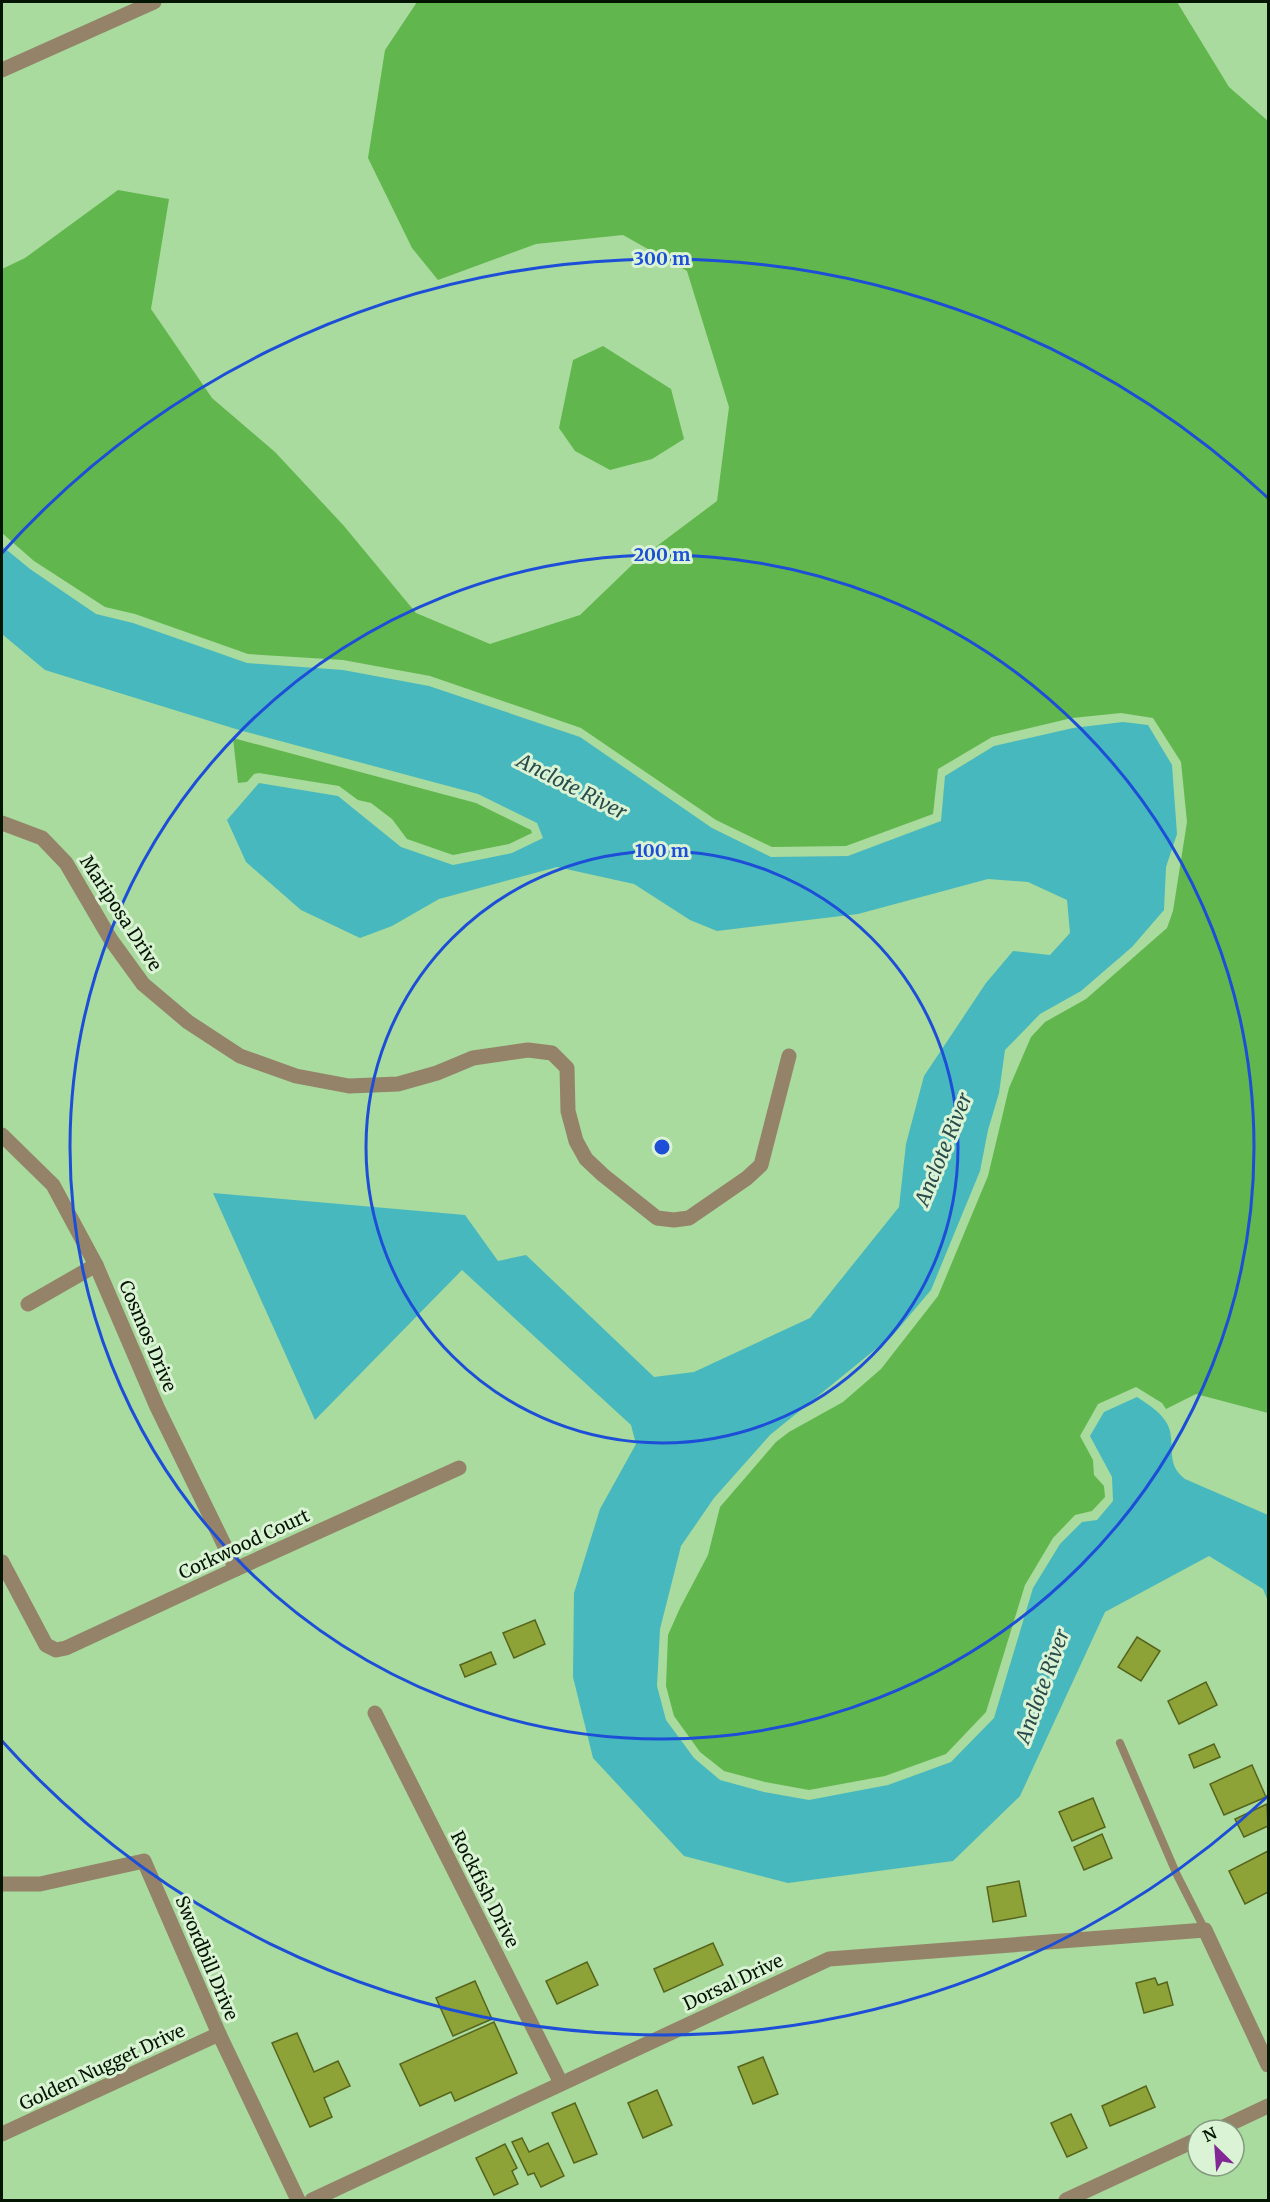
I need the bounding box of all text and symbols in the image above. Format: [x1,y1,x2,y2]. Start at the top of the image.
text: 300 m [634,247,690,270]
text: 200 m [634,543,690,566]
water label: Anclote River [511,747,632,825]
text: 100 m [635,839,689,862]
street label: Mariposa Drive [75,851,167,975]
water label: Anclote River [908,1088,977,1211]
centre of rings [652,1137,672,1157]
street label: Cosmos Drive [114,1277,182,1395]
street label: Corkwood Court [175,1504,313,1584]
water label: Anclote River [1009,1625,1074,1748]
street label: Rockfish Drive [446,1827,524,1951]
street label: Swordbill Drive [170,1892,244,2024]
street label: Dorsal Drive [679,1949,787,2015]
street label: Golden Nugget Drive [16,2019,188,2115]
north arrow [1186,2118,1246,2178]
text: N [1200,2123,1220,2146]

